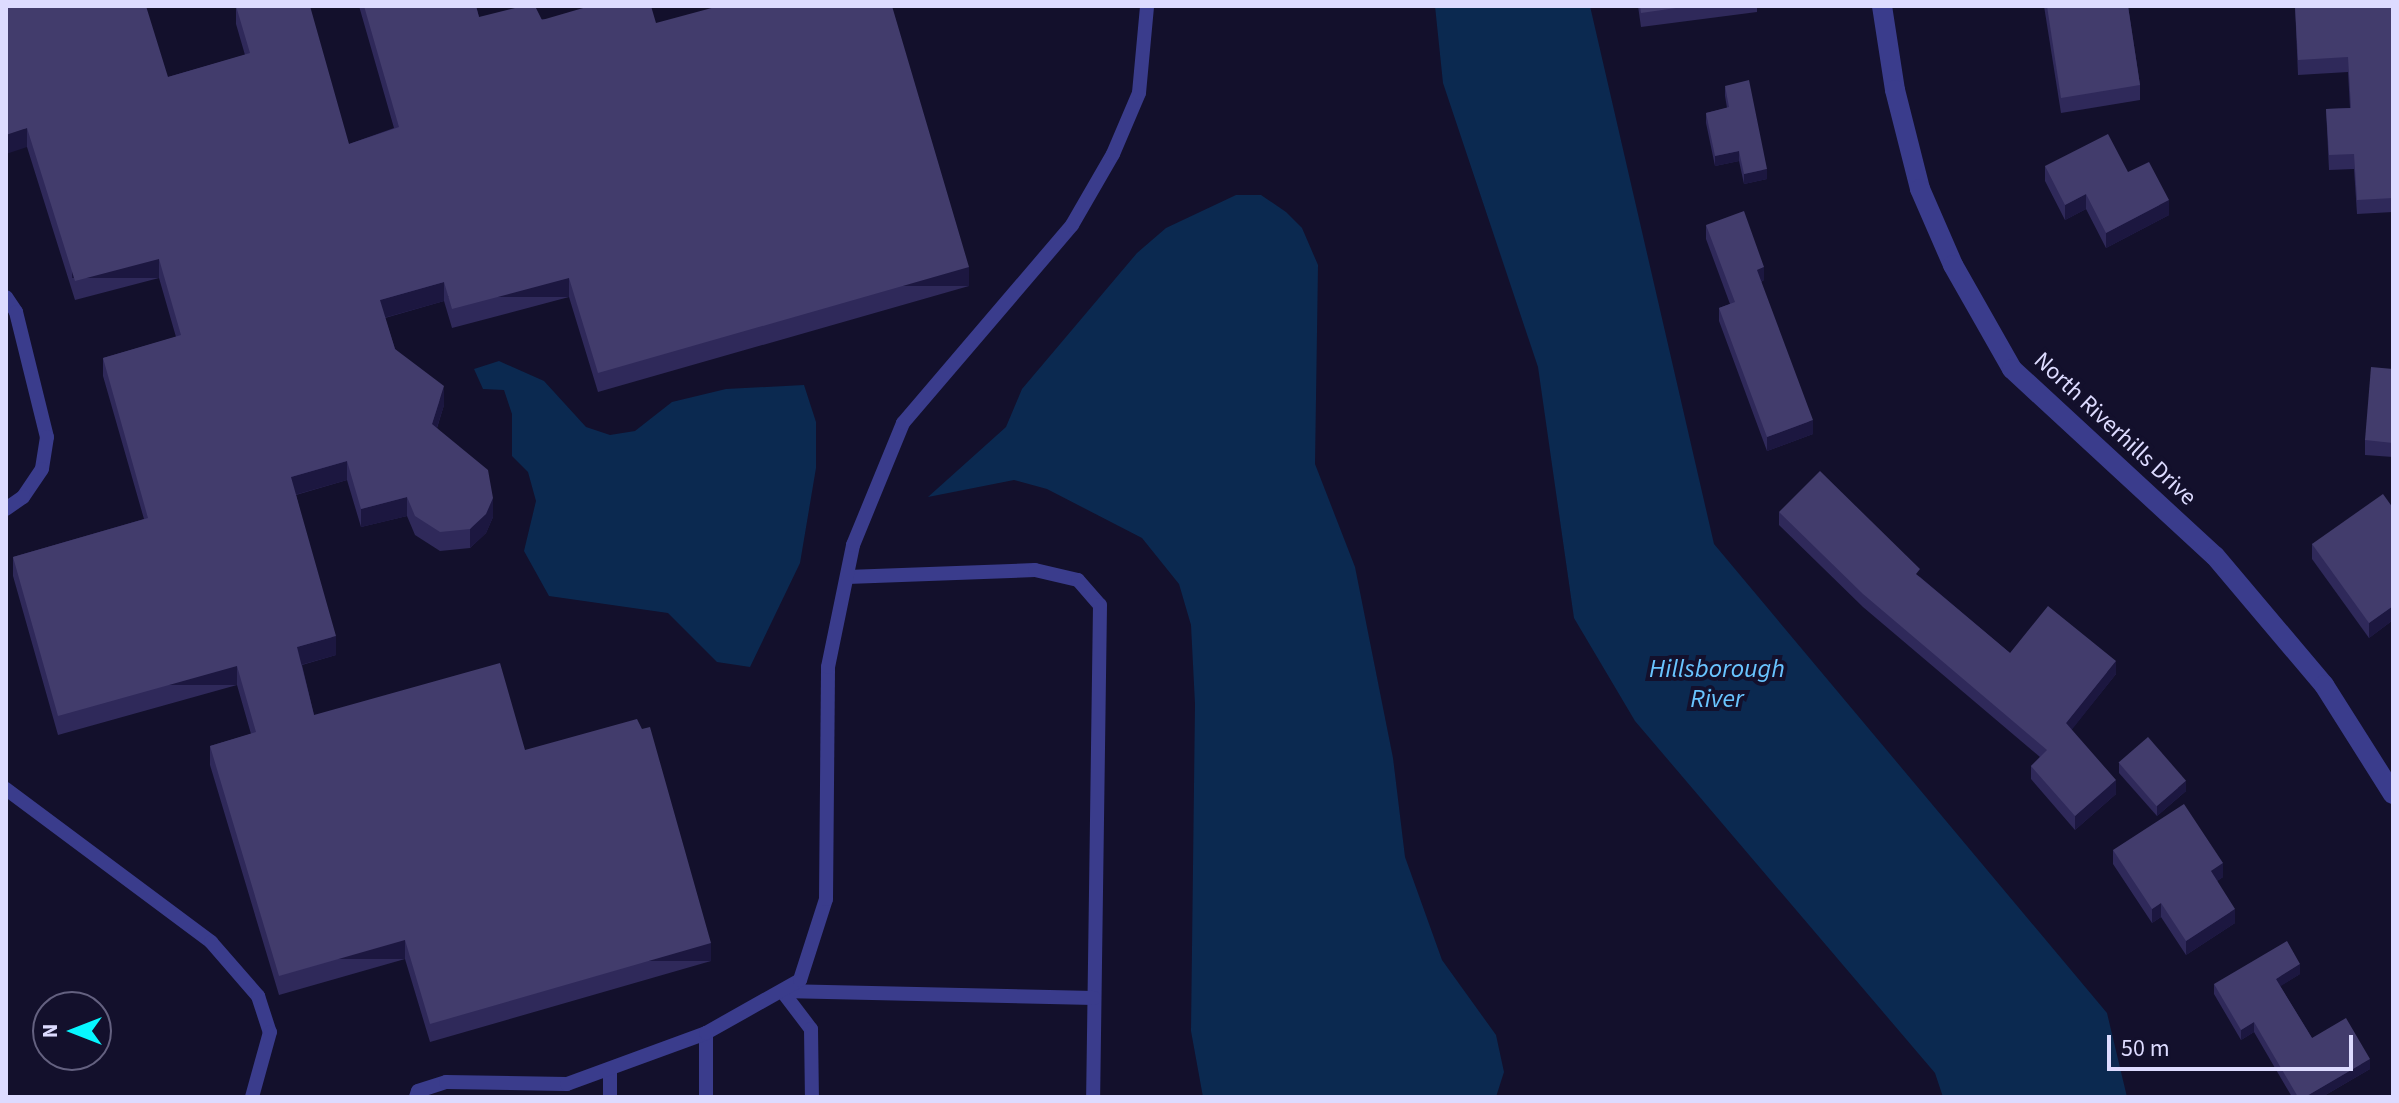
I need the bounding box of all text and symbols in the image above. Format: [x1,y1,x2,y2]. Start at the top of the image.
street label: North Riverhills Drive [2028,346,2202,512]
water label: Hillsborough River [1649,653,1785,714]
north arrow [32,991,112,1071]
scale bar [2111,1019,2357,1069]
text: N [34,1024,66,1038]
text: 50 m [2121,1031,2170,1066]

